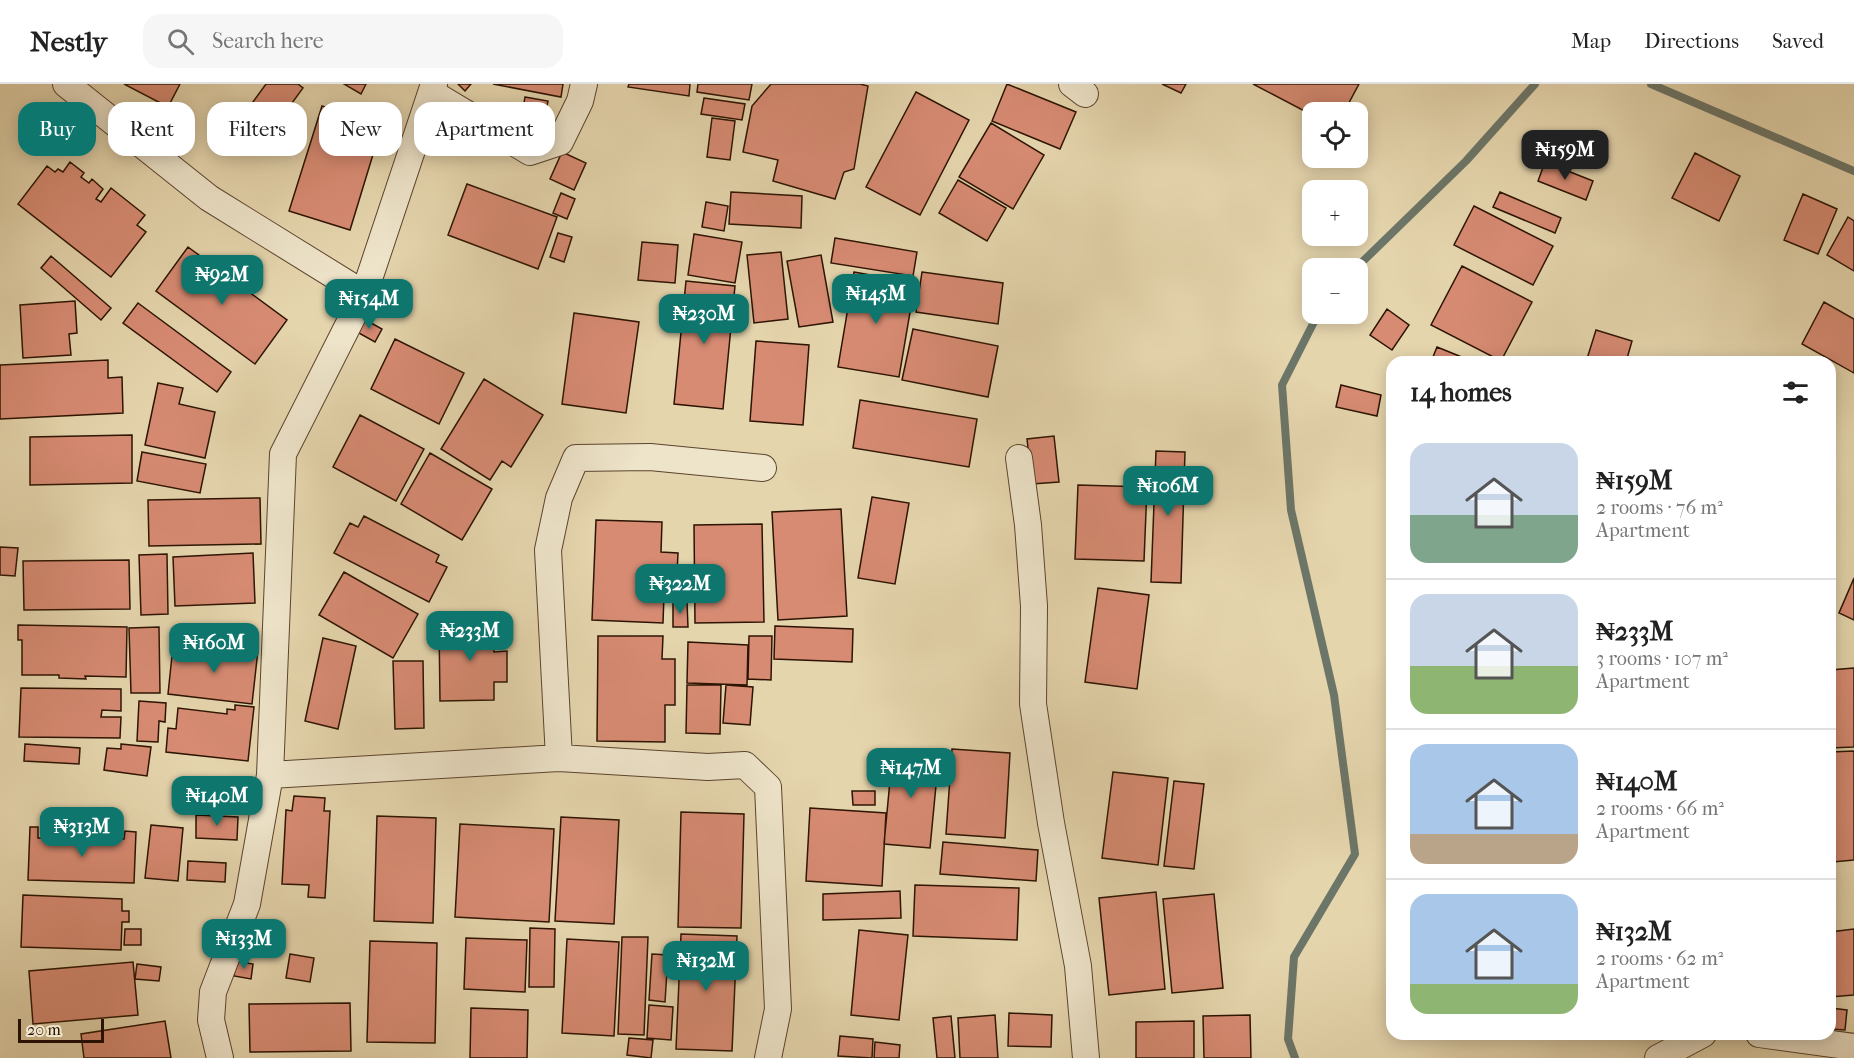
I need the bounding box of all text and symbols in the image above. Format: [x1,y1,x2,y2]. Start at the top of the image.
search box [143,14,563,68]
text: Nestly [30,25,107,58]
icon: search [164,25,197,58]
text: Search here [212,28,324,54]
text: Map [1571,29,1611,53]
text: Directions [1644,29,1739,53]
text: Saved [1772,29,1824,53]
chip: Buy [18,102,96,156]
chip: Rent [108,102,195,156]
chip: Filters [207,102,307,156]
chip: New [319,102,402,156]
chip: Apartment [414,102,555,156]
map controls [1302,102,1368,324]
button: locate [1302,102,1368,168]
pin: ₦159M [1523,130,1607,181]
text: ₦159M [1536,138,1594,161]
button: + [1302,180,1368,246]
pin: ₦92M [186,255,258,306]
button: − [1302,258,1368,324]
text: ₦92M [195,263,249,286]
pin: ₦145M [834,274,918,325]
pin: ₦154M [327,279,411,330]
text: ₦145M [846,282,906,305]
text: ₦154M [339,287,399,310]
pin: ₦230M [662,294,746,345]
text: ₦230M [673,302,735,325]
icon: filters [1779,376,1812,409]
text: 14 homes [1410,377,1512,408]
text: ₦159M [1596,465,1673,496]
pin: ₦106M [1126,466,1210,517]
icon: home [1458,467,1530,539]
text: ₦106M [1137,474,1199,497]
text: 2 rooms · 76 m² [1596,496,1723,519]
text: Apartment [1596,519,1690,542]
pin: ₦322M [638,564,722,615]
text: ₦322M [649,572,711,595]
pin: ₦233M [428,611,512,662]
text: ₦233M [1596,616,1673,647]
icon: home [1458,618,1530,690]
text: ₦233M [440,619,500,642]
pin: ₦160M [172,623,256,674]
text: ₦160M [183,631,245,654]
text: 3 rooms · 107 m² [1596,647,1728,670]
text: Apartment [1596,670,1690,693]
pin: ₦147M [869,748,953,799]
text: ₦147M [881,756,941,779]
text: ₦140M [1596,766,1678,797]
icon: home [1458,768,1530,840]
pin: ₦140M [175,776,259,827]
text: ₦140M [186,784,248,807]
text: 2 rooms · 66 m² [1596,797,1724,820]
pin: ₦313M [40,807,124,858]
text: ₦313M [54,815,110,838]
text: Apartment [1596,820,1690,843]
text: ₦132M [1596,916,1672,947]
icon: home [1458,918,1530,990]
pin: ₦133M [202,919,286,970]
text: ₦133M [216,927,272,950]
pin: ₦132M [664,941,748,992]
text: 2 rooms · 62 m² [1596,947,1723,970]
text: ₦132M [677,949,735,972]
text: Apartment [1596,970,1690,993]
scale bar [18,1016,104,1044]
text: 20 m [27,1020,61,1039]

